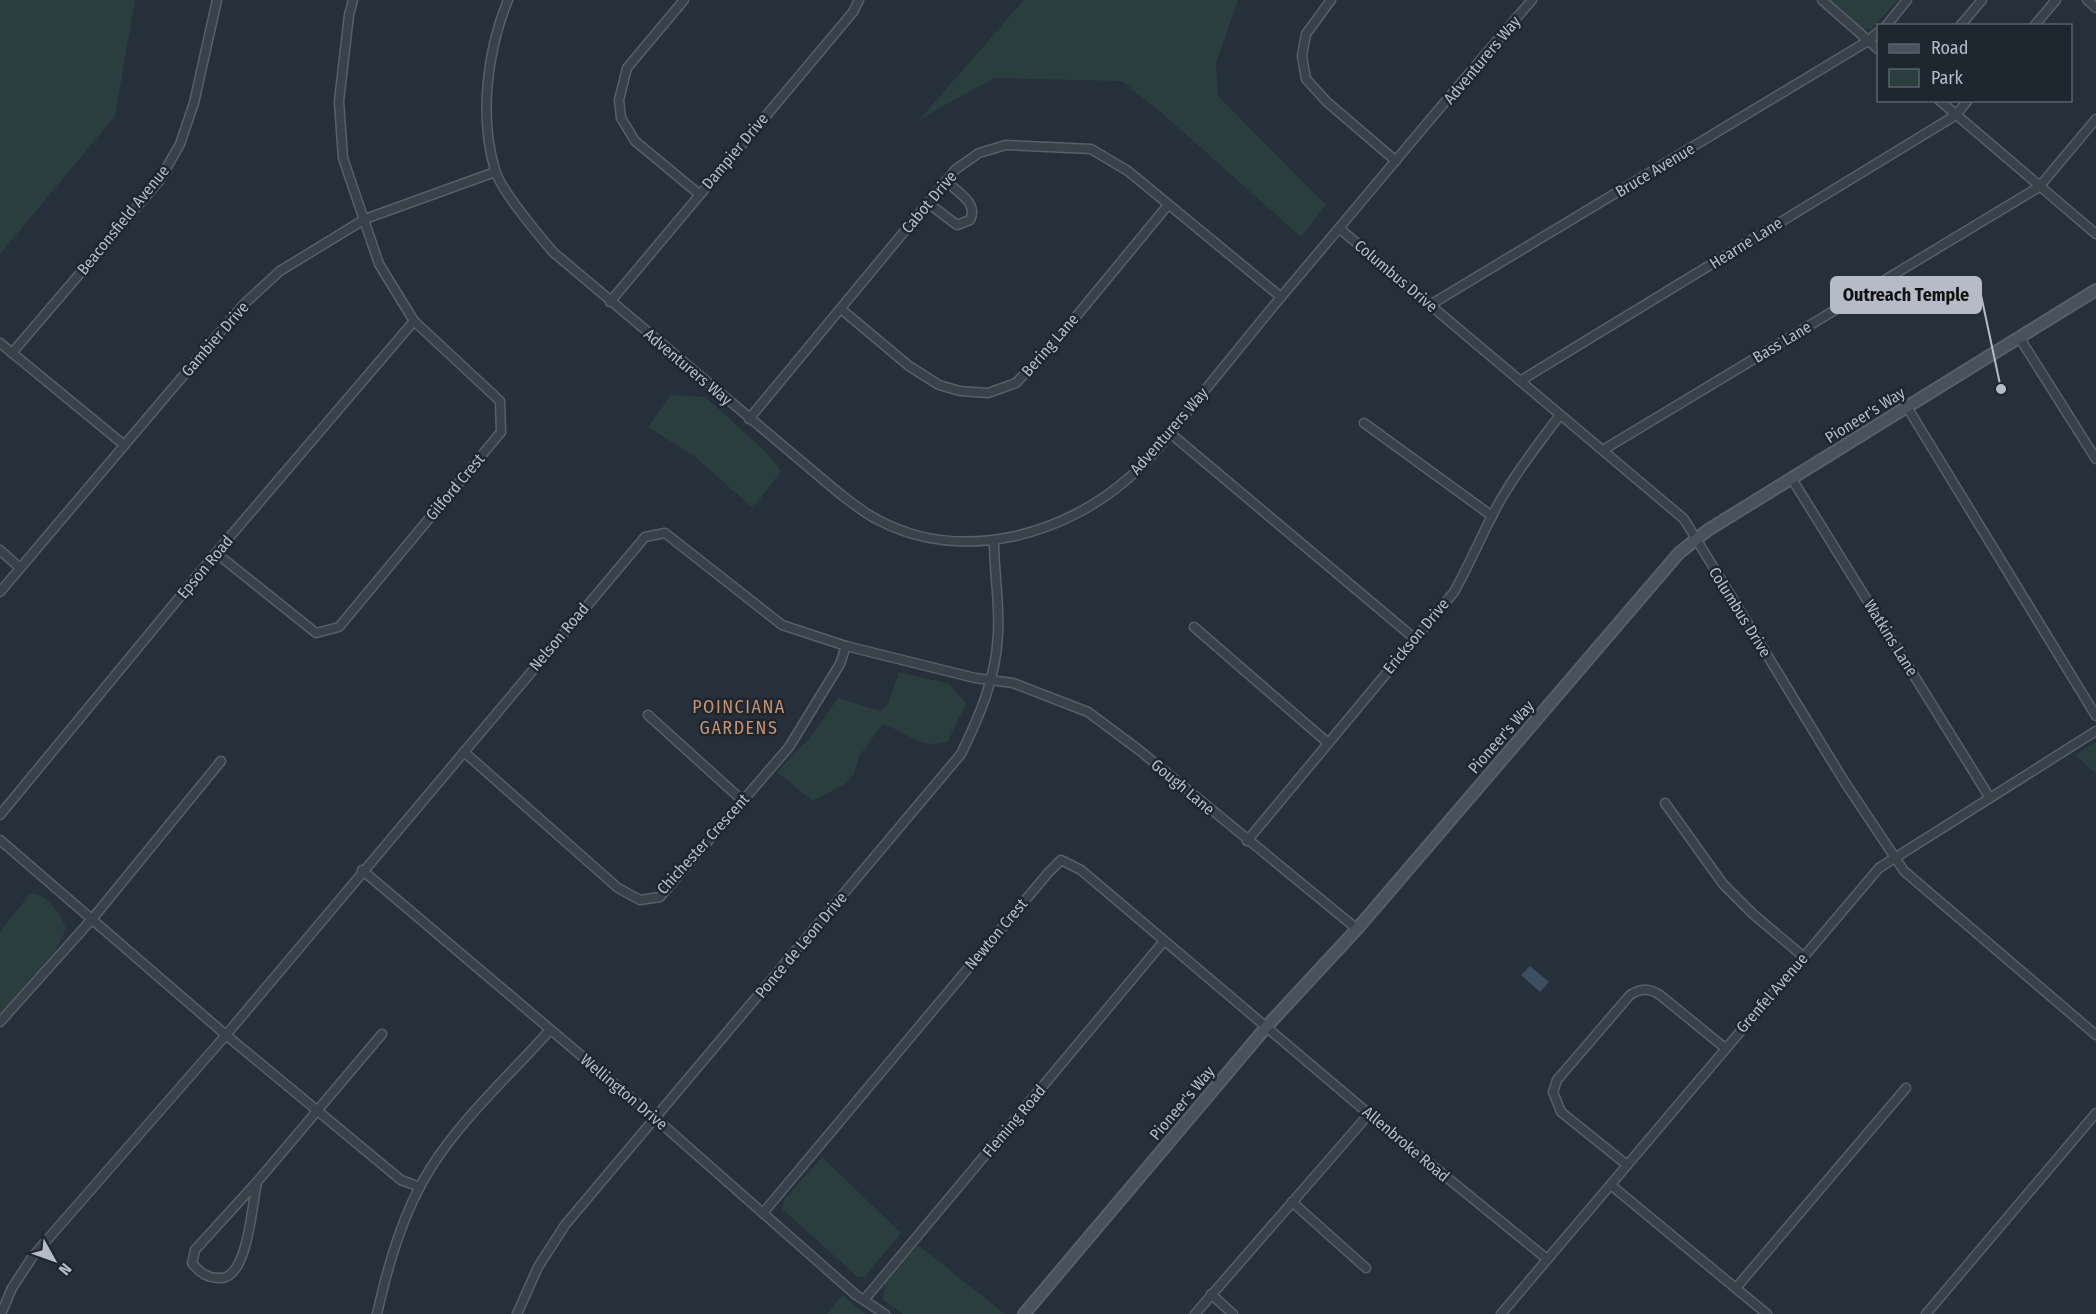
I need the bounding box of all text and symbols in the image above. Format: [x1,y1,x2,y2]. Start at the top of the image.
street label: Adventurers Way [1440,11,1525,108]
legend [1877,24,2072,102]
text: Road [1931,37,1968,59]
text: Park [1931,67,1964,89]
street label: Dampier Drive [698,109,772,193]
street label: Bruce Avenue [1612,139,1698,201]
street label: Beaconsfield Avenue [73,161,173,279]
street label: Cabot Drive [897,167,961,237]
street label: Hearne Lane [1706,213,1786,273]
street label: Columbus Drive [1351,236,1441,316]
callout: Outreach Temple [1831,277,1981,313]
text: Outreach Temple [1843,284,1969,306]
street label: Gambier Drive [177,298,253,380]
street label: Bering Lane [1018,310,1083,380]
street label: Bass Lane [1749,317,1815,367]
street label: Adventurers Way [640,325,737,410]
street label: Pioneer's Way [1822,382,1909,447]
street label: Adventurers Way [1126,383,1213,478]
street label: Gilford Crest [422,449,489,524]
street label: Epson Road [173,532,237,602]
street label: Columbus Drive [1705,564,1775,661]
street label: Erickson Drive [1379,594,1453,678]
street label: Watkins Lane [1860,596,1922,680]
street label: Nelson Road [525,599,593,675]
district label: POINCIANA GARDENS [692,696,786,739]
street label: Pioneer's Way [1464,696,1538,777]
street label: Gough Lane [1147,755,1219,819]
street label: Chichester Crescent [653,789,754,898]
street label: Ponce de Leon Drive [751,888,851,1002]
street label: Newton Crest [961,894,1032,973]
street label: Grenfel Avenue [1732,949,1812,1037]
street label: Wellington Drive [577,1050,671,1134]
street label: Pioneer's Way [1146,1062,1219,1144]
street label: Fleming Road [978,1081,1050,1161]
street label: Allenbroke Road [1359,1102,1453,1186]
north arrow [24,1230,84,1290]
text: N [55,1260,75,1279]

